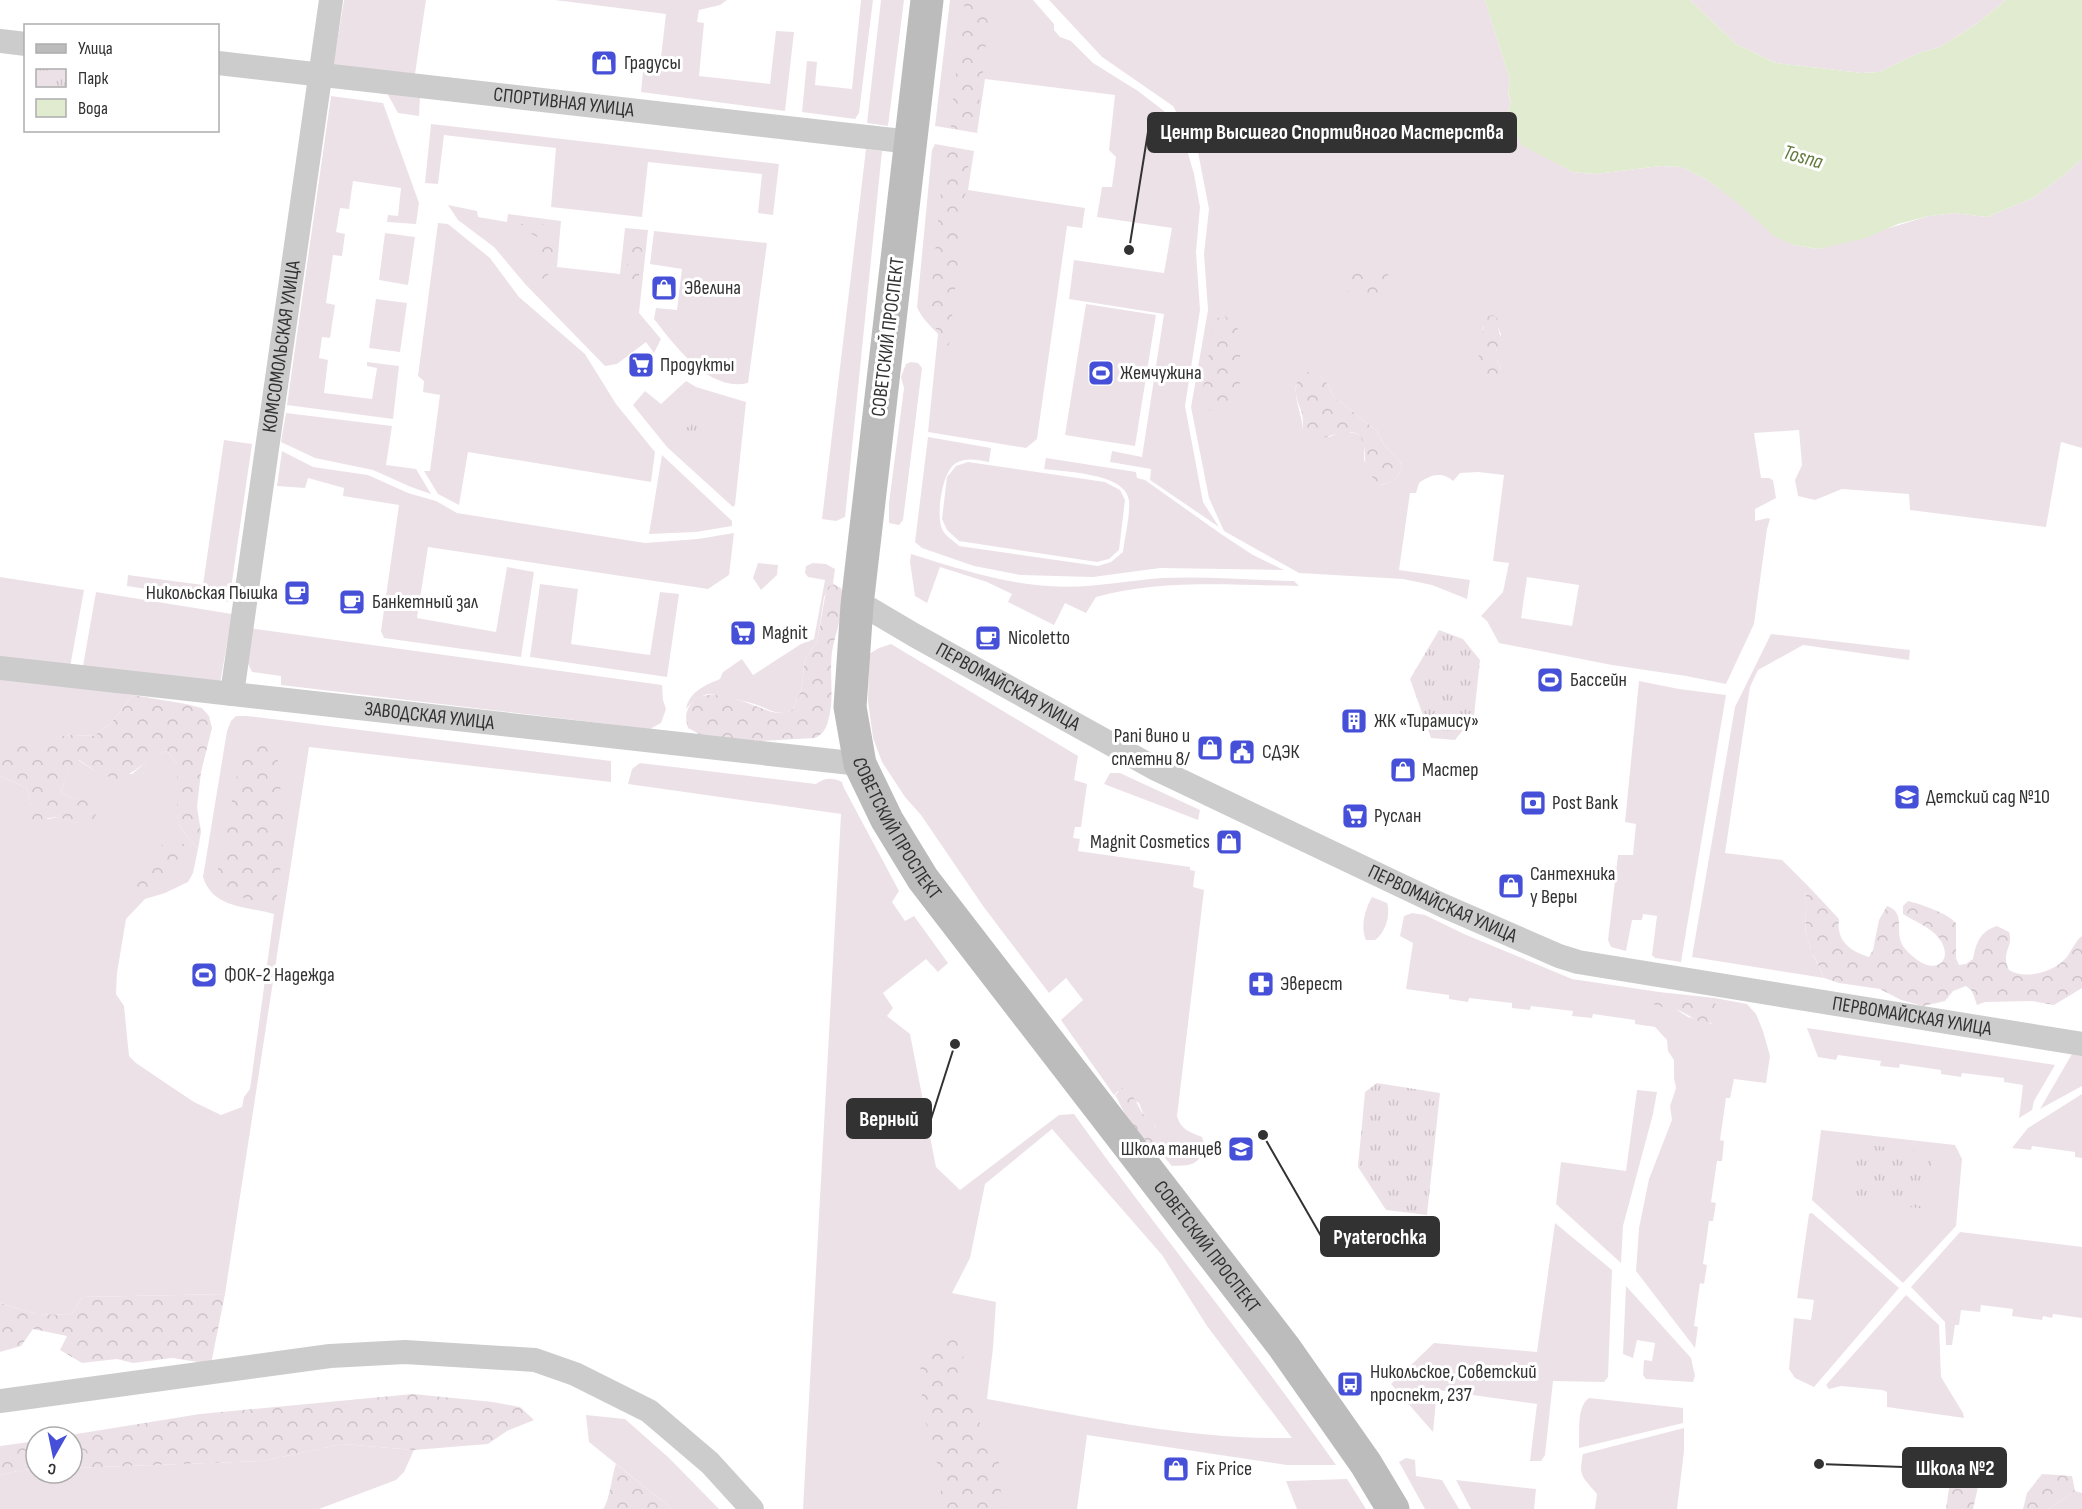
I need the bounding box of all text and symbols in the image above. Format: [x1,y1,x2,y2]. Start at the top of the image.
legend [24,24,219,132]
text: Улица [78,38,113,59]
shop icon: Градусы [589,48,619,78]
place label: Градусы [624,51,681,75]
text: Парк [78,68,109,89]
street label: СПОРТИВНАЯ УЛИЦА [492,82,636,122]
text: Вода [78,98,108,119]
callout: Центр Высшего Спортивного Мастерства [1148,113,1516,152]
text: Центр Высшего Спортивного Мастерства [1160,120,1504,145]
water label: Tosna [1780,139,1826,175]
street label: СОВЕТСКИЙ ПРОСПЕКТ [866,256,910,418]
street label: КОМСОМОЛЬСКАЯ УЛИЦА [257,259,306,434]
shop icon: Эвелина [649,273,679,303]
place label: Эвелина [684,276,741,300]
supermarket icon: Продукты [626,350,656,380]
place label: Продукты [660,353,735,377]
sports icon: Жемчужина [1086,358,1116,388]
place label: Жемчужина [1120,361,1202,385]
cafe icon: Никольская Пышка [282,578,312,608]
place label: Никольская Пышка [146,581,278,605]
cafe icon: Банкетный зал [337,587,367,617]
place label: Банкетный зал [372,590,478,614]
supermarket icon: Magnit [728,618,758,648]
place label: Magnit [762,621,808,645]
cafe icon: Nicoletto [973,623,1003,653]
place label: Nicoletto [1008,626,1070,650]
street label: ПЕРВОМАЙСКАЯ УЛИЦА [932,637,1085,737]
sports icon: Бассейн [1535,665,1565,695]
place label: Бассейн [1570,668,1627,692]
street label: ЗАВОДСКАЯ УЛИЦА [363,697,496,735]
building icon: ЖК «Тирамису» [1339,706,1369,736]
place label: ЖК «Тирамису» [1374,709,1479,733]
place label: Pani вино и сплетни 8/ [1111,724,1190,771]
shop icon: Pani вино и сплетни 8/ [1195,733,1225,763]
public building icon: СДЭК [1227,737,1257,767]
place label: СДЭК [1262,740,1300,764]
shop icon: Мастер [1388,755,1418,785]
street label: СОВЕТСКИЙ ПРОСПЕКТ [847,756,946,904]
place label: Мастер [1422,758,1479,782]
school or university icon: Детский сад №10 [1892,782,1922,812]
place label: Детский сад №10 [1926,785,2050,809]
bank icon: Post Bank [1518,788,1548,818]
place label: Post Bank [1552,791,1618,815]
supermarket icon: Руслан [1340,801,1370,831]
place label: Руслан [1374,804,1421,828]
shop icon: Magnit Cosmetics [1214,827,1244,857]
place label: Magnit Cosmetics [1090,830,1210,854]
street label: ПЕРВОМАЙСКАЯ УЛИЦА [1364,860,1521,948]
place label: Сантехника у Веры [1530,862,1616,909]
shop icon: Сантехника у Веры [1496,871,1526,901]
sports icon: ФОК-2 Надежда [189,960,219,990]
place label: ФОК-2 Надежда [224,963,335,987]
pharmacy icon: Эверест [1246,969,1276,999]
place label: Эверест [1280,972,1343,996]
street label: ПЕРВОМАЙСКАЯ УЛИЦА [1831,992,1994,1041]
callout: Верный [847,1099,931,1138]
text: Верный [859,1107,919,1132]
school or university icon: Школа танцев [1226,1134,1256,1164]
place label: Школа танцев [1121,1137,1222,1161]
street label: СОВЕТСКИЙ ПРОСПЕКТ [1148,1176,1265,1318]
callout: Pyaterochka [1321,1217,1439,1256]
text: Pyaterochka [1333,1225,1427,1250]
place label: Никольское, Советский проспект, 237 [1370,1360,1537,1407]
bus stop icon: Никольское, Советский проспект, 237 [1335,1369,1365,1399]
north arrow [24,1425,84,1485]
callout: Школа №2 [1903,1448,2006,1487]
shop icon: Fix Price [1161,1454,1191,1484]
text: Школа №2 [1916,1456,1994,1481]
place label: Fix Price [1196,1457,1252,1481]
text: С [46,1458,57,1478]

